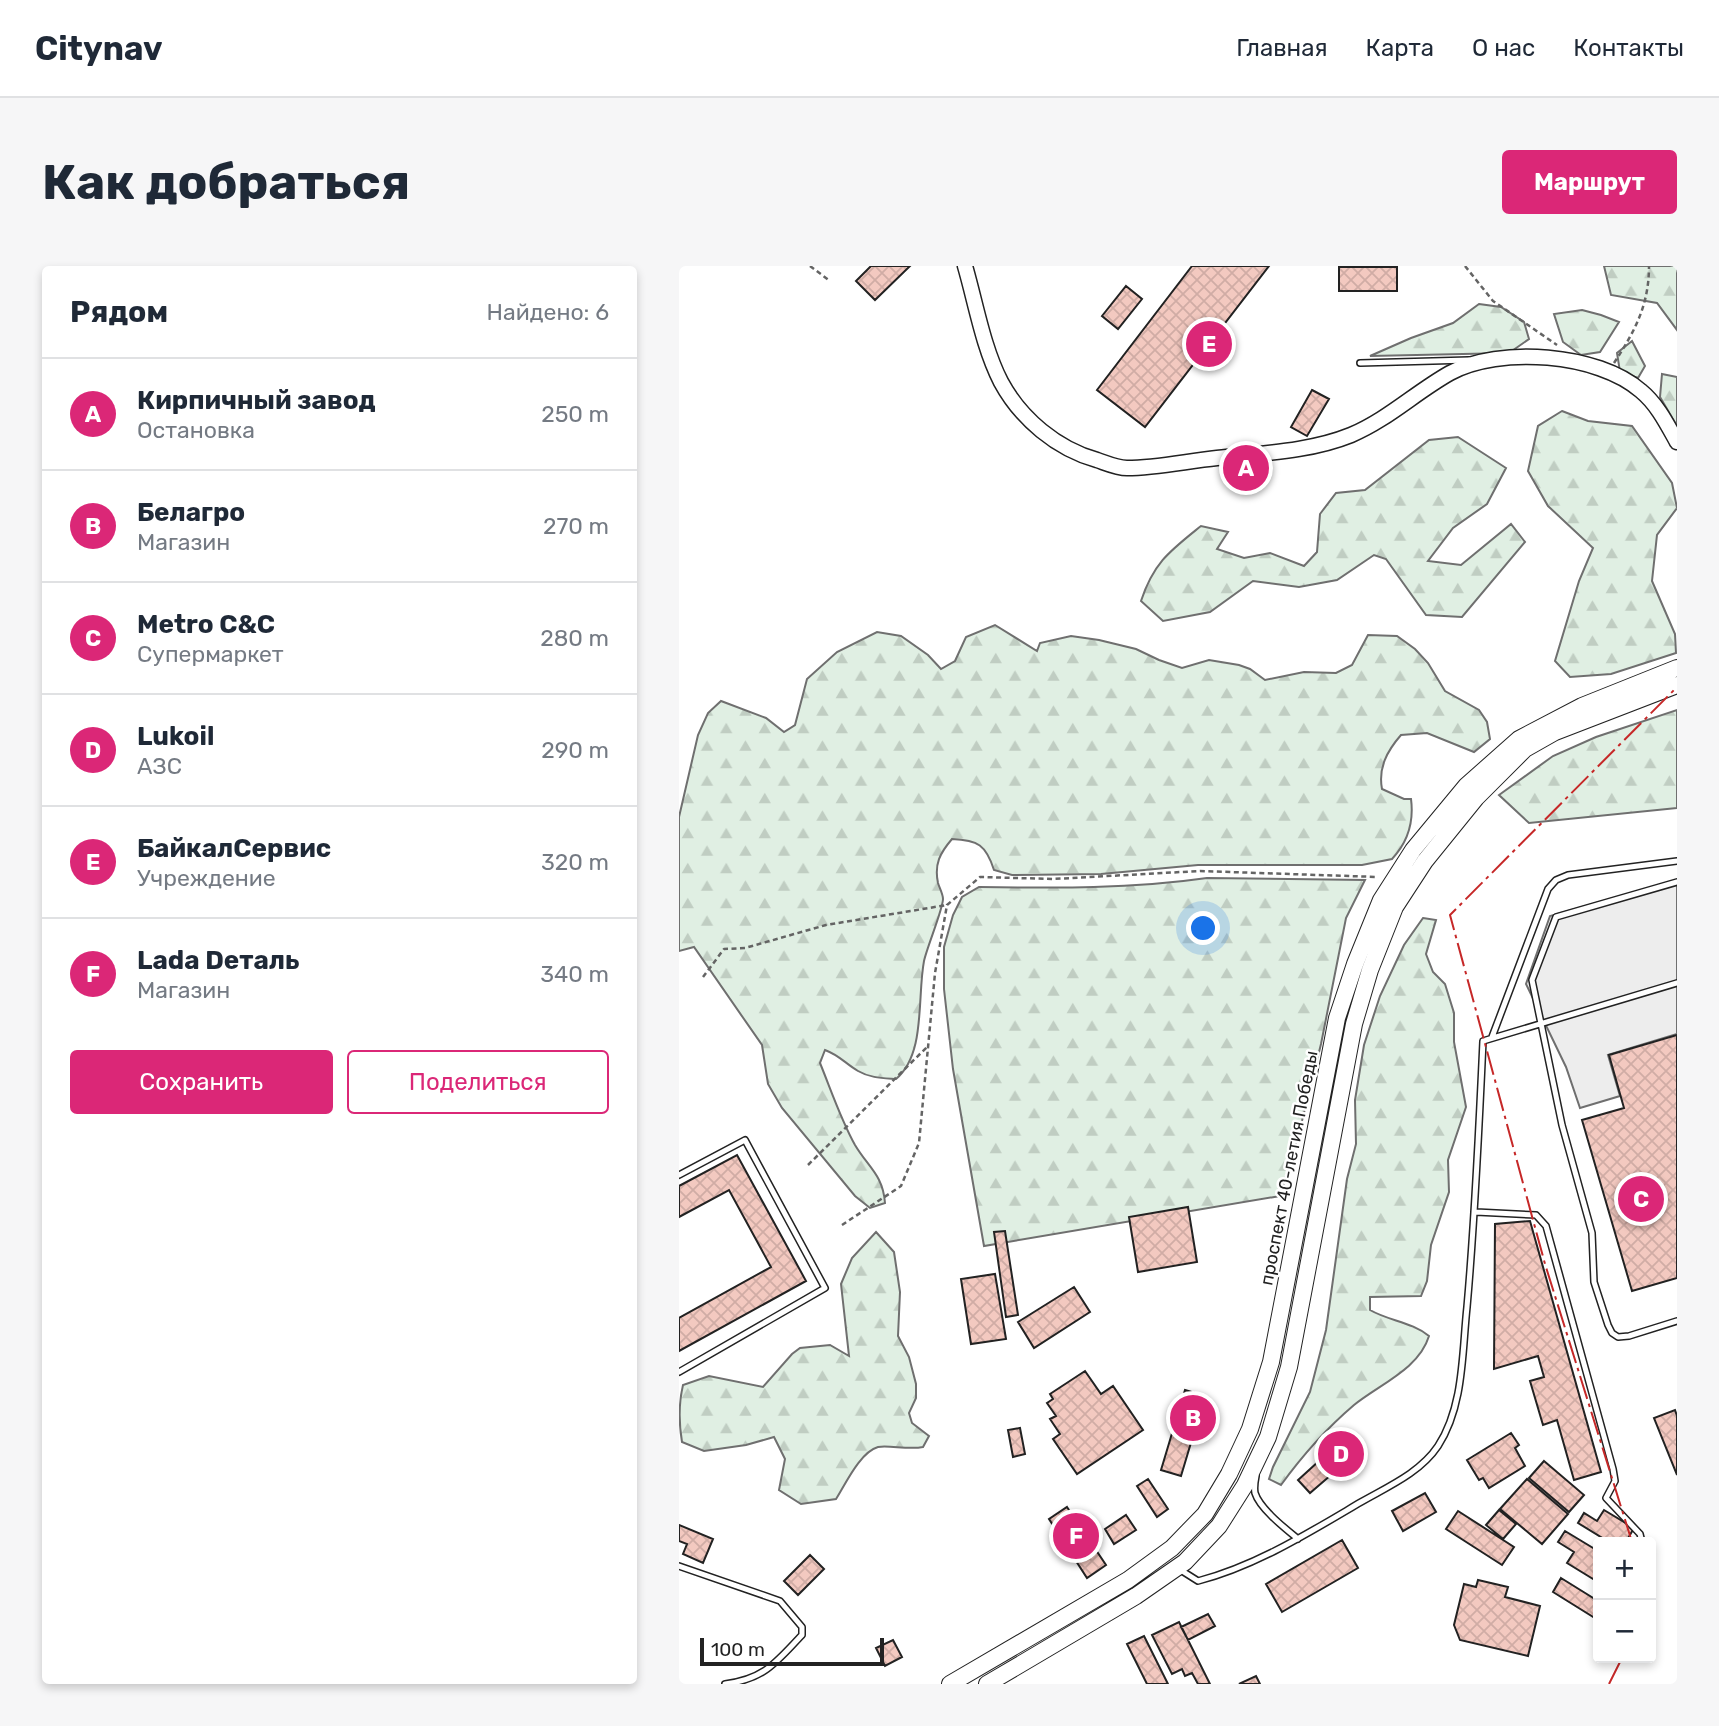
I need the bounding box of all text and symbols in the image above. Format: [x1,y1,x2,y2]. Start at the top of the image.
text: Citynav [35,29,163,68]
text: Главная [1236,34,1328,62]
text: Карта [1366,34,1434,62]
text: О нас [1472,34,1535,62]
text: Контакты [1573,34,1684,62]
button: Маршрут [1502,150,1677,214]
text: Как добраться [42,153,410,211]
text: Рядом [70,294,168,330]
text: Найдено: 6 [487,298,609,326]
pin: E [1186,318,1232,370]
text: Кирпичный завод [137,385,376,416]
text: A [85,400,101,428]
text: 250 m [541,400,609,428]
text: Остановка [137,416,255,444]
pin: A [1223,442,1269,494]
text: Белагро [137,497,245,528]
text: B [85,512,101,540]
text: 270 m [543,512,609,540]
text: Магазин [137,528,230,556]
text: Metro C&C [137,609,275,640]
text: C [85,624,101,652]
text: 280 m [540,624,609,652]
text: Супермаркет [137,640,284,668]
text: Lukoil [137,721,214,752]
text: D [85,736,101,764]
text: 290 m [541,736,609,764]
text: АЗС [137,752,182,780]
text: БайкалСервис [137,833,331,864]
text: E [86,848,100,876]
text: 320 m [541,848,609,876]
text: Учреждение [137,864,276,892]
your location [1186,911,1220,945]
text: Lada Dеталь [137,945,300,976]
text: F [86,960,100,988]
text: 340 m [540,960,609,988]
text: Магазин [137,976,230,1004]
street label: проспект 40-летия Победы [1255,1049,1323,1287]
button: Сохранить [70,1050,333,1114]
button: Поделиться [347,1050,609,1114]
pin: C [1618,1173,1664,1225]
pin: B [1170,1392,1216,1444]
pin: D [1318,1428,1364,1480]
pin: F [1053,1510,1099,1562]
map controls [1593,1537,1656,1663]
button: + [1593,1537,1656,1600]
button: − [1593,1600,1656,1663]
scale bar [700,1635,884,1667]
text: 100 m [711,1638,765,1661]

